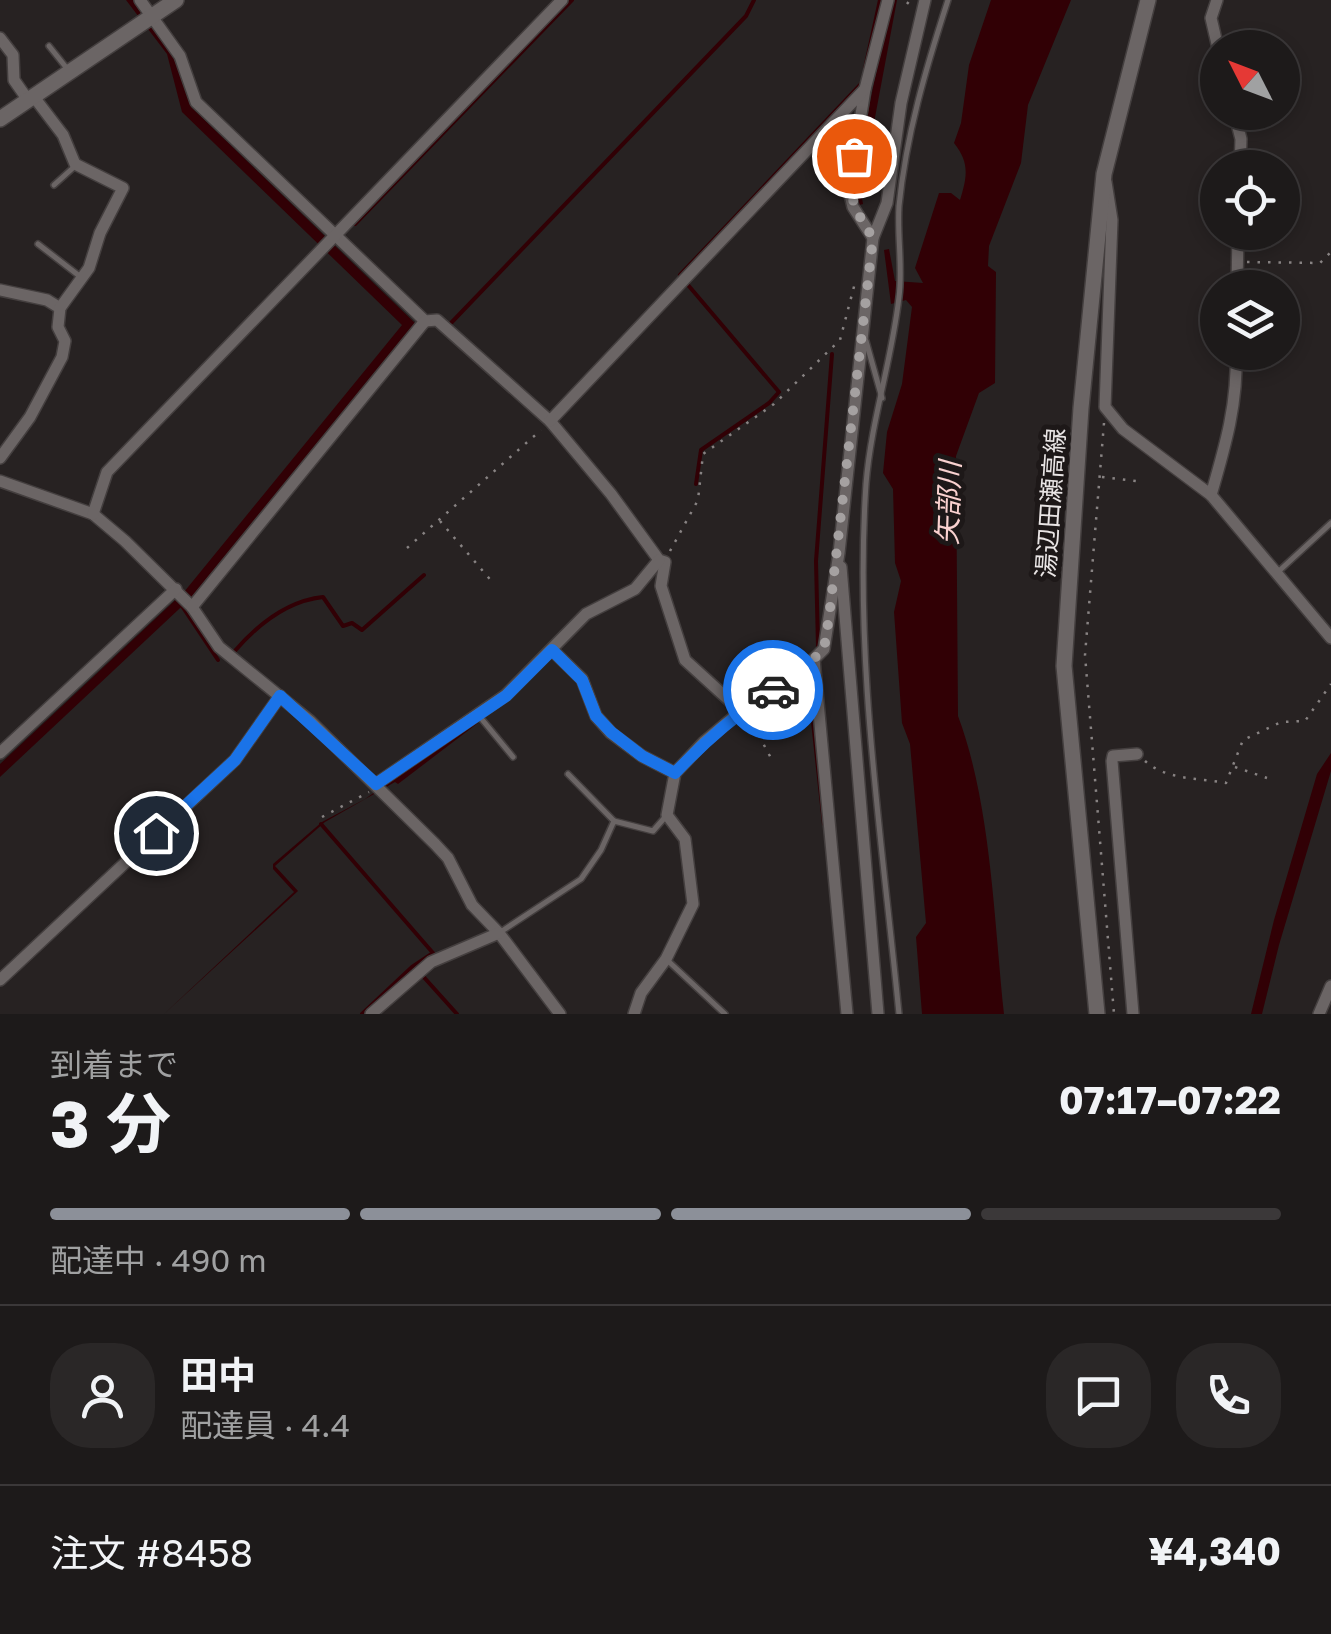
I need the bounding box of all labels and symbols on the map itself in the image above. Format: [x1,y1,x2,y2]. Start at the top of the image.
north arrow [1200,30,1300,130]
pin [812,114,897,199]
street label: 湯辺田瀬高線 [1029,427,1071,579]
water label: 矢部川 [930,457,966,546]
courier [723,640,823,740]
pin [114,791,199,876]

